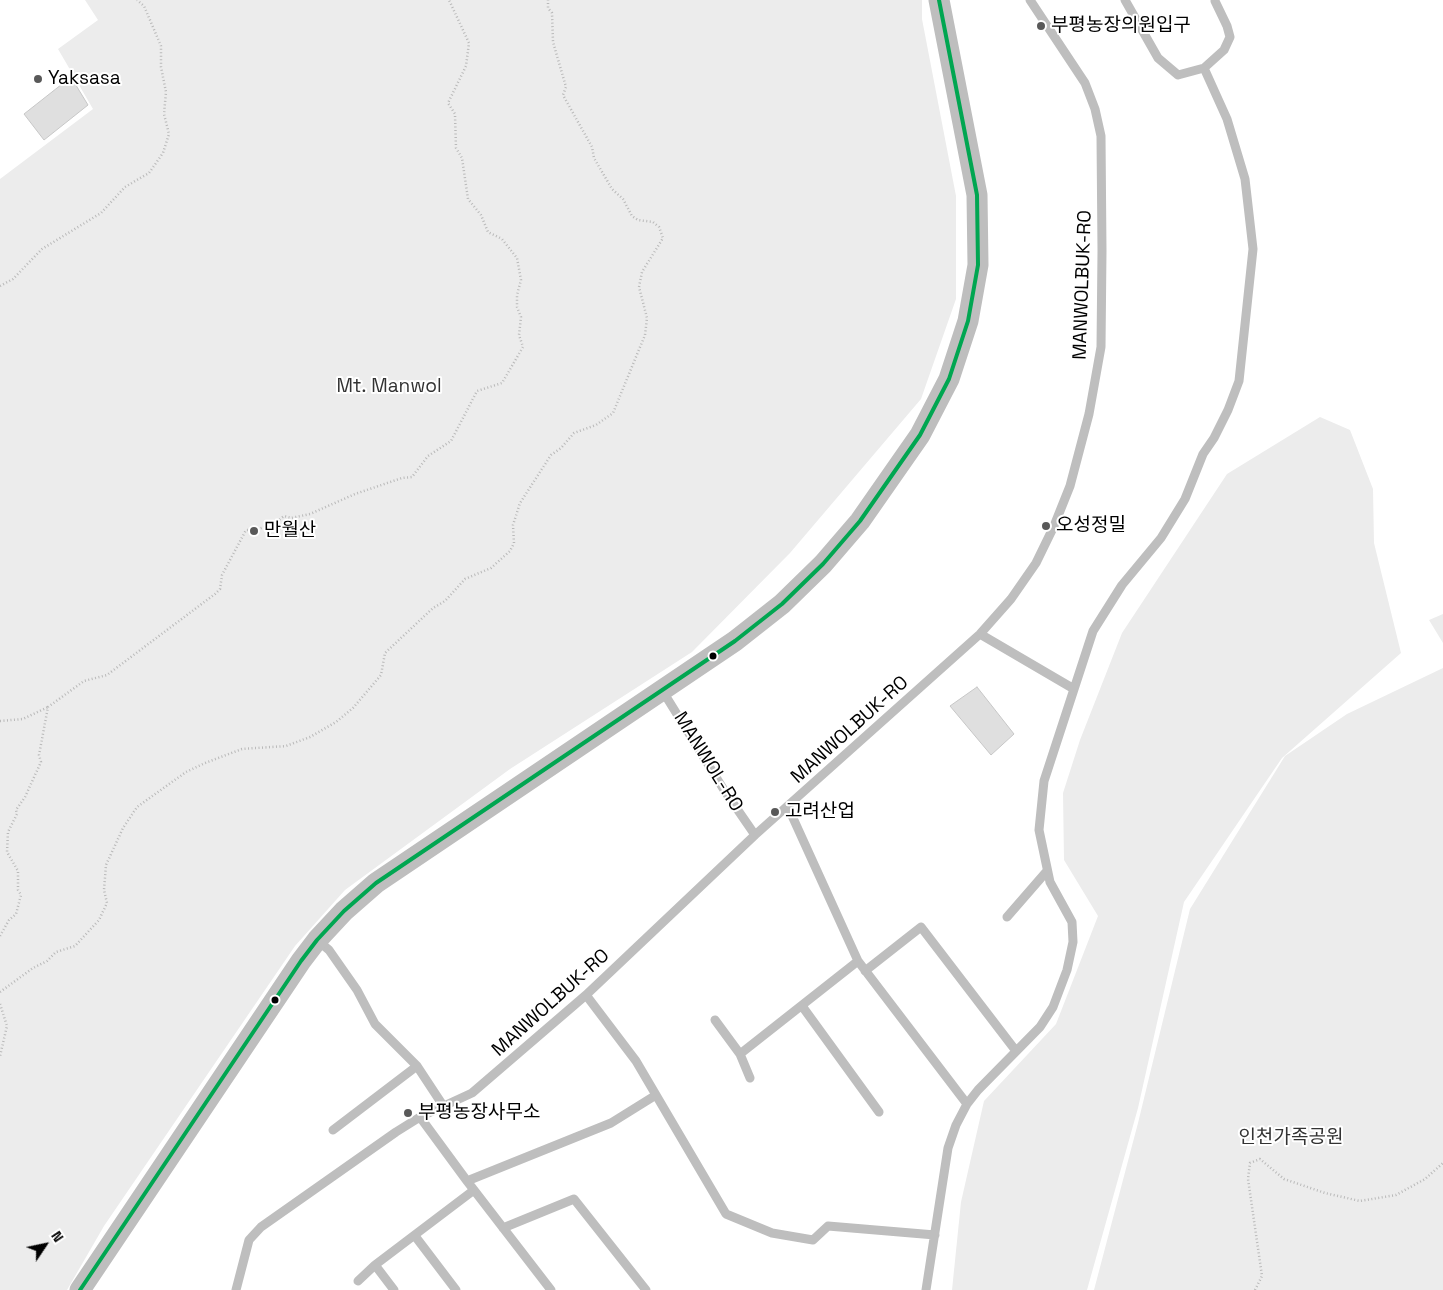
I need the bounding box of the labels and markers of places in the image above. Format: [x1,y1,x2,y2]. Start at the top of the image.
place label: 부평농장의원입구 [1051,15,1191,37]
marker: 부평농장의원입구 [1035,20,1047,32]
place label: Yaksasa [48,68,121,90]
marker: Yaksasa [32,73,44,85]
place label: 오성정밀 [1056,515,1126,537]
place label: 만월산 [264,520,316,542]
marker: 오성정밀 [1040,520,1052,532]
marker: 만월산 [248,525,260,537]
unlabelled marker [708,651,718,661]
place label: 고려산업 [785,801,855,823]
marker: 고려산업 [769,806,781,818]
unlabelled marker [270,995,280,1005]
place label: 부평농장사무소 [418,1102,540,1124]
marker: 부평농장사무소 [402,1107,414,1119]

